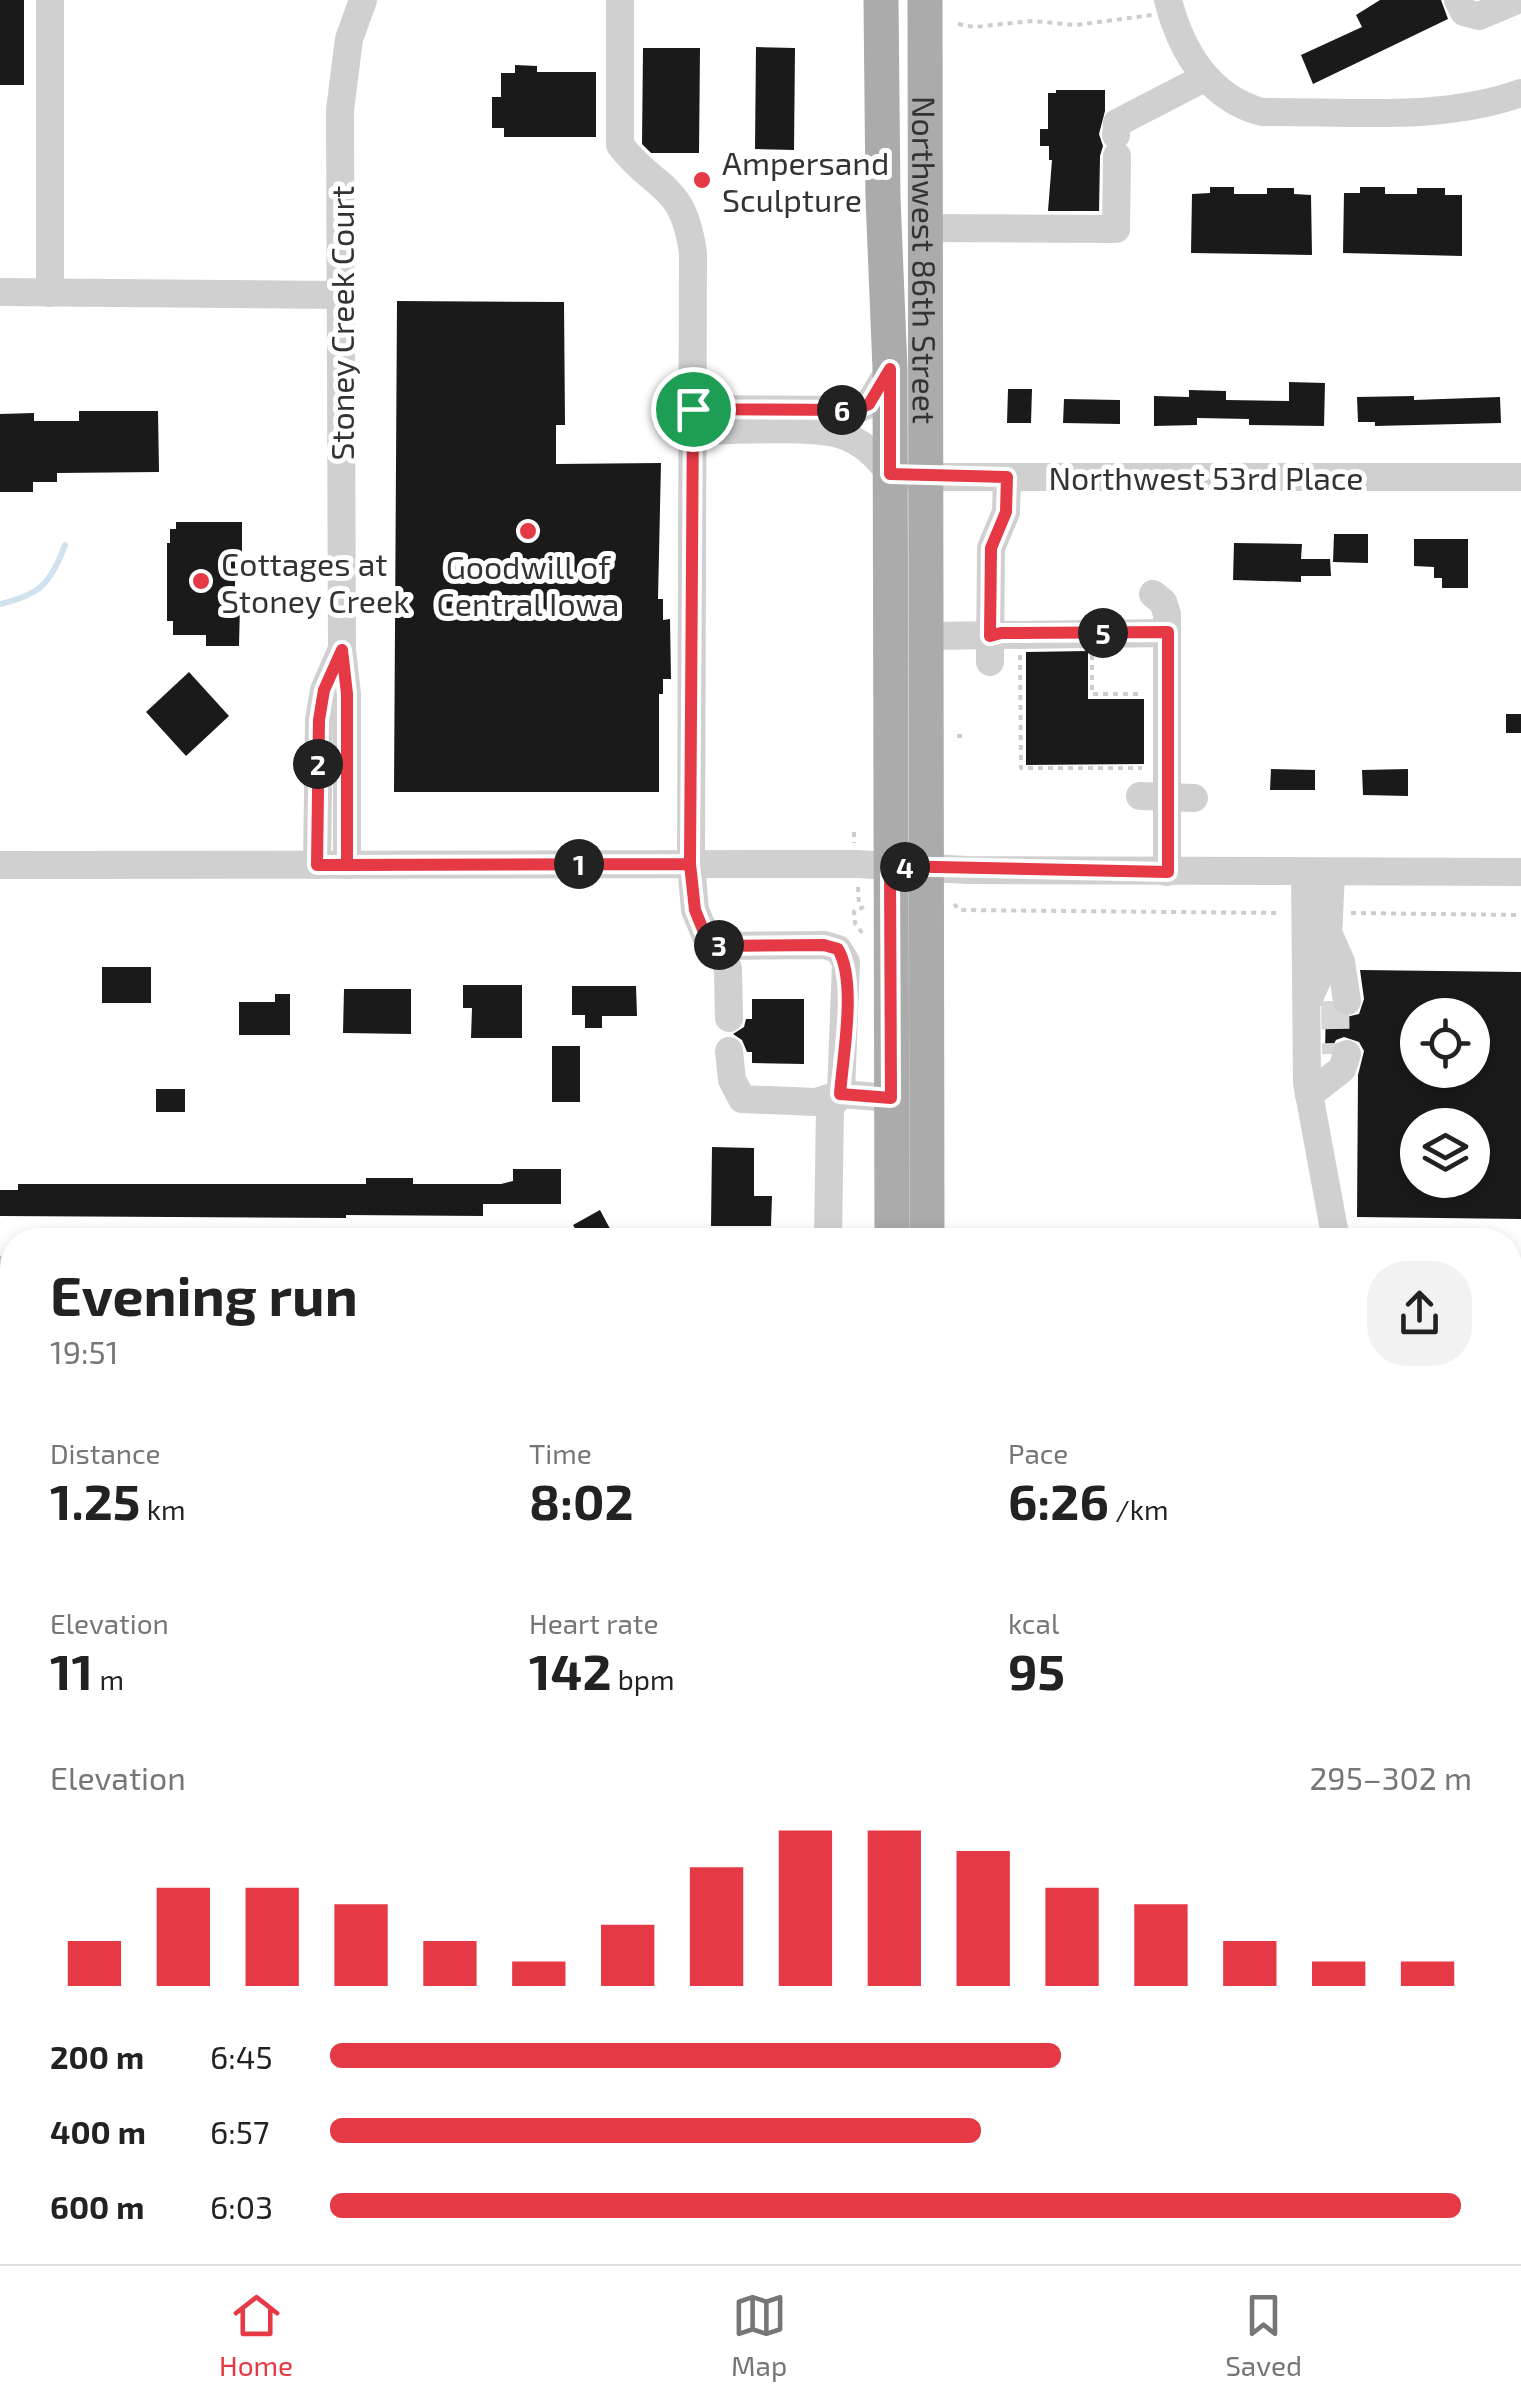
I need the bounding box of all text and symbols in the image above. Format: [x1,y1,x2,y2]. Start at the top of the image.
street label: Northwest 86th Street [906,96,945,424]
place label: Ampersand Sculpture [722,143,889,218]
marker: Ampersand Sculpture [691,169,713,191]
street label: Stoney Creek Court [322,186,360,460]
pin [651,367,736,452]
icon: arrive [666,382,721,437]
pin: 6 [817,385,867,435]
text: 6 [834,393,850,427]
street label: Northwest 53rd Place [1049,458,1363,496]
marker: Goodwill of Central Iowa [517,520,539,542]
place label: Cottages at Stoney Creek [221,544,409,619]
place label: Goodwill of Central Iowa [437,547,619,622]
marker: Cottages at Stoney Creek [190,570,212,592]
pin: 5 [1078,608,1128,658]
text: 5 [1095,616,1111,650]
pin: 2 [293,739,343,789]
text: 2 [310,747,326,781]
pin: 1 [554,839,604,889]
pin: 4 [880,842,930,892]
text: 1 [573,847,585,881]
text: 4 [896,850,914,884]
pin: 3 [694,920,744,970]
text: 3 [711,928,727,962]
map controls [1400,998,1490,1198]
button: locate [1400,998,1490,1088]
button: layers [1400,1108,1490,1198]
text: Evening run [50,1261,358,1327]
button: share [1367,1261,1472,1366]
text: 19:51 [50,1332,118,1370]
text: Distance [50,1436,161,1470]
text: Time [529,1436,592,1470]
text: Pace [1008,1436,1068,1470]
text: 1.25 [50,1470,140,1530]
text: 8:02 [529,1470,634,1530]
text: 6:26 [1008,1470,1109,1530]
text: km [140,1492,185,1526]
text: /km [1109,1492,1168,1526]
text: Elevation [50,1606,169,1640]
text: Heart rate [529,1606,659,1640]
text: kcal [1008,1606,1059,1640]
text: 11 [50,1640,93,1700]
text: 142 [529,1640,612,1700]
text: 95 [1008,1640,1065,1700]
text: m [93,1662,124,1696]
text: bpm [612,1662,674,1696]
text: Elevation [50,1758,186,1796]
text: 295–302 m [1309,1758,1472,1796]
text: 200 m [50,2037,144,2075]
text: 6:45 [210,2037,273,2075]
text: 400 m [50,2112,146,2150]
text: 6:57 [210,2112,269,2150]
text: 600 m [50,2187,144,2225]
text: 6:03 [210,2187,273,2225]
tab: Home [219,2288,293,2382]
tab: Map [731,2288,787,2382]
tab: Saved [1225,2288,1302,2382]

